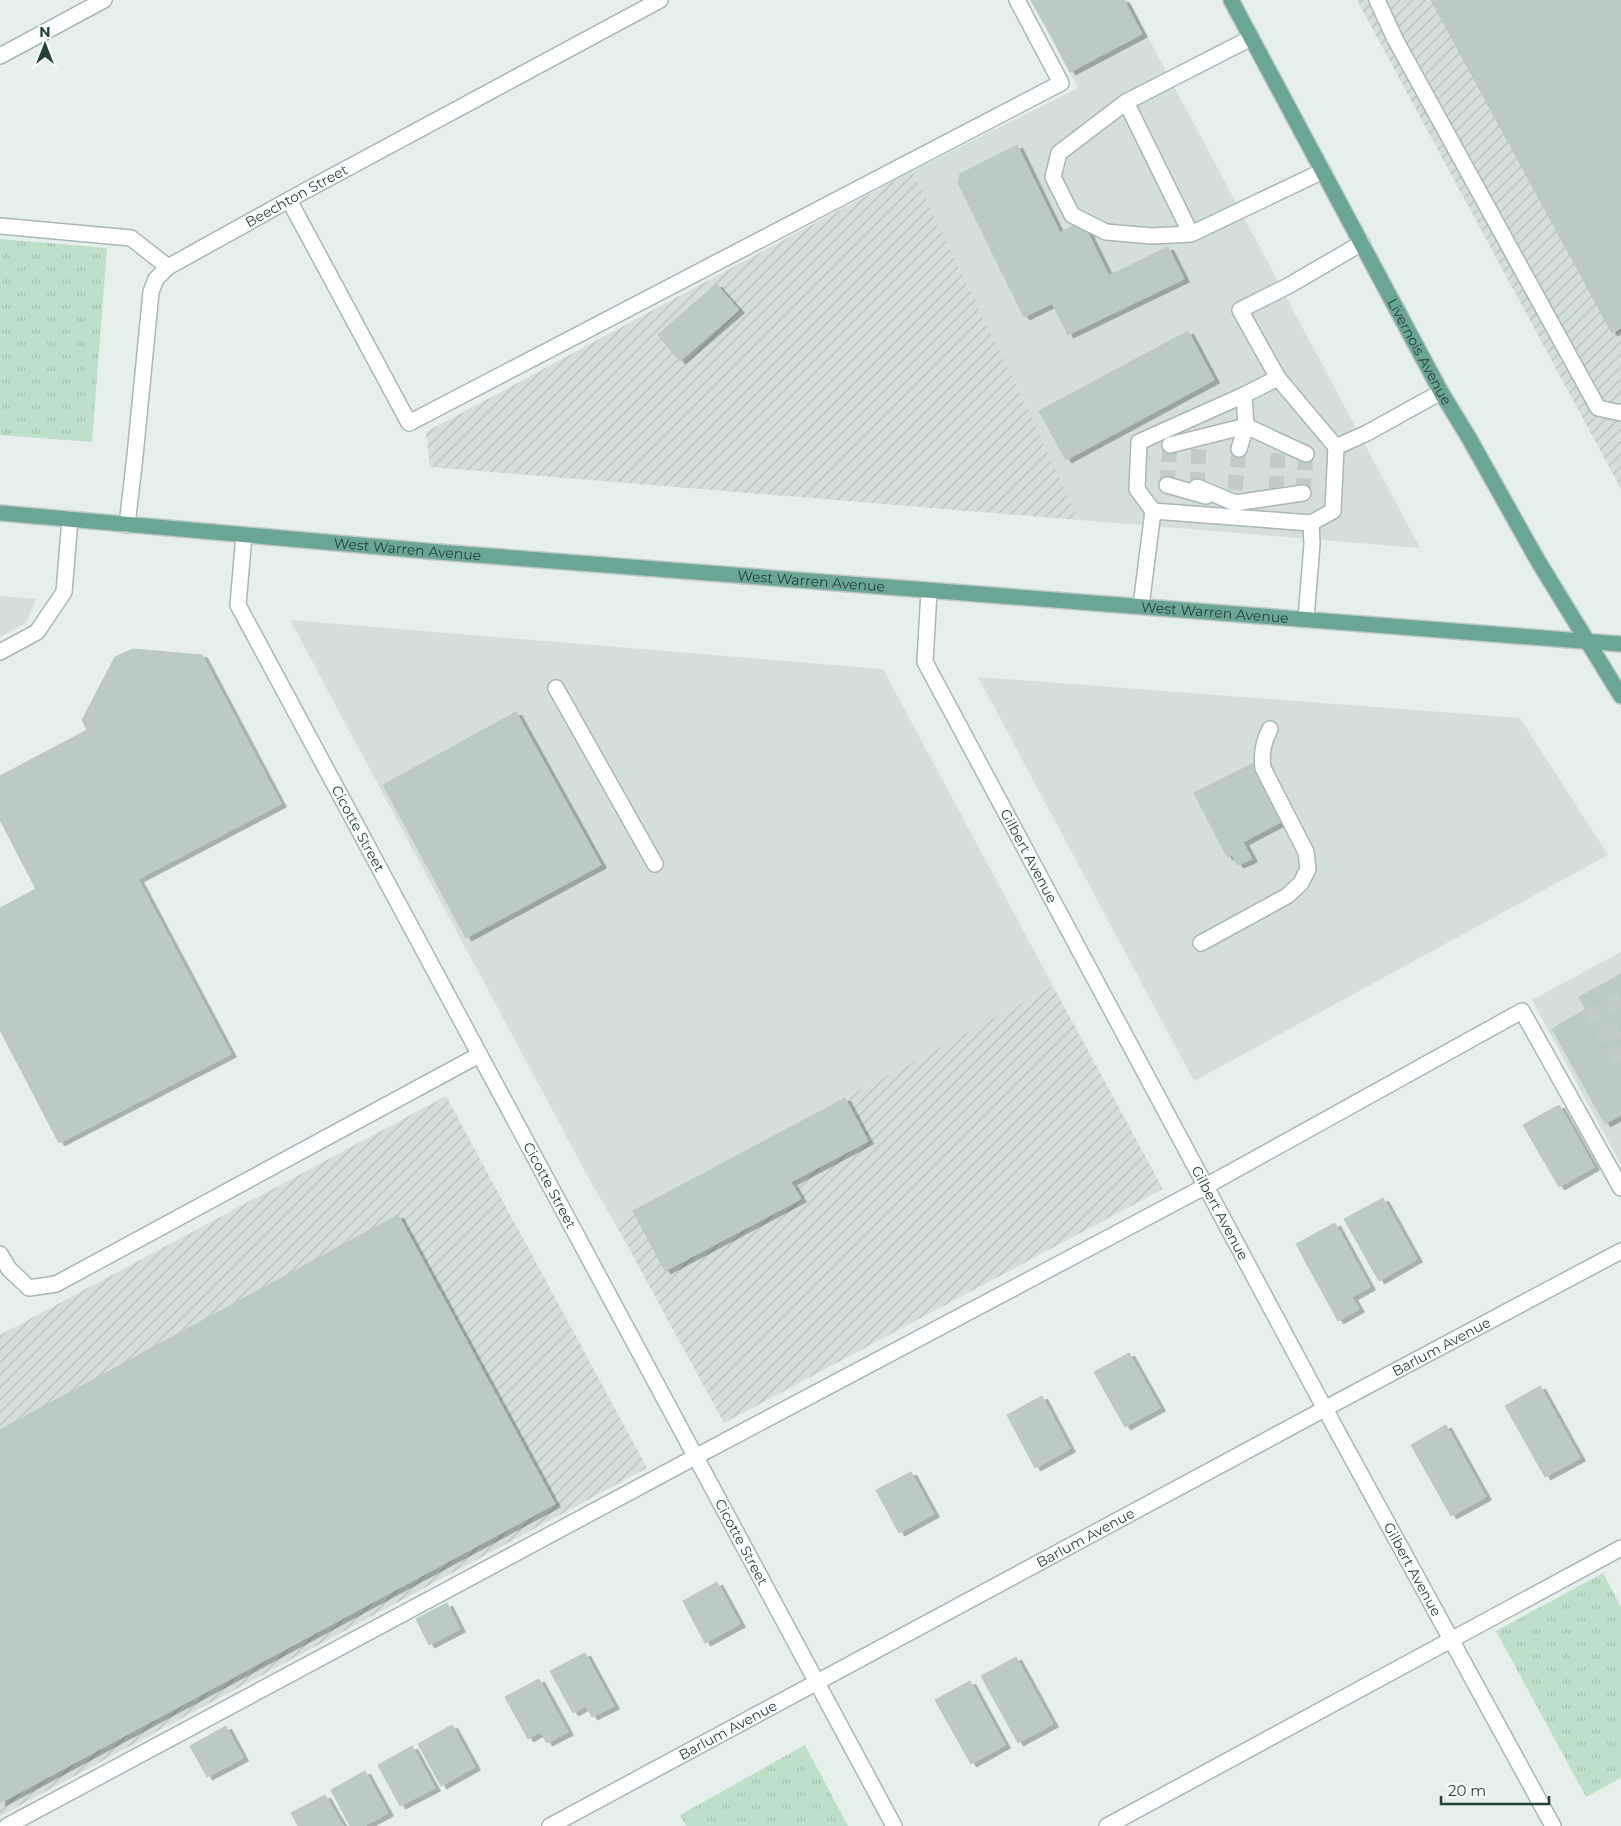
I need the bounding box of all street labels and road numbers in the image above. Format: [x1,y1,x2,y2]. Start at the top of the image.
street label: Beechton Street [242,160,351,231]
street label: Livernois Avenue [1383,295,1456,408]
street label: West Warren Avenue [333,534,482,564]
street label: West Warren Avenue [737,566,886,596]
street label: West Warren Avenue [1140,598,1289,627]
street label: Cicotte Street [328,782,389,875]
street label: Gilbert Avenue [996,806,1061,906]
street label: Cicotte Street [519,1139,580,1232]
street label: Gilbert Avenue [1187,1163,1253,1263]
street label: Barlum Avenue [1389,1313,1494,1380]
street label: Cicotte Street [711,1496,772,1589]
street label: Barlum Avenue [1033,1504,1138,1572]
street label: Gilbert Avenue [1380,1519,1446,1619]
street label: Barlum Avenue [676,1696,780,1764]

